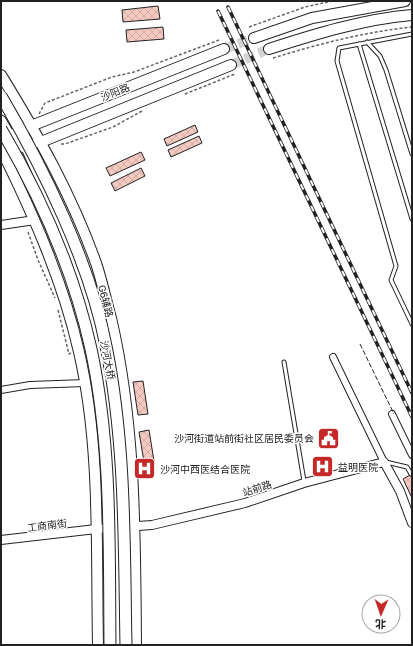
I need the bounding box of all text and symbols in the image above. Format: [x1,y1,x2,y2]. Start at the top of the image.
street label: 沙阳路 [99,81,131,103]
street label: G6辅路 [96,283,116,319]
street label: 沙河大桥 [98,339,118,381]
public building icon: 沙河街道站前街社区居民委员会 [316,425,342,451]
place label: 沙河街道站前街社区居民委员会 [174,432,314,444]
hospital icon: 益明医院 [309,454,335,480]
hospital icon: 沙河中西医结合医院 [131,456,157,482]
place label: 益明医院 [338,461,378,473]
place label: 沙河中西医结合医院 [160,463,250,475]
street label: 站前路 [241,478,273,498]
street label: 工商南街 [26,517,68,533]
north arrow [361,594,401,634]
text: 北 [375,618,386,631]

